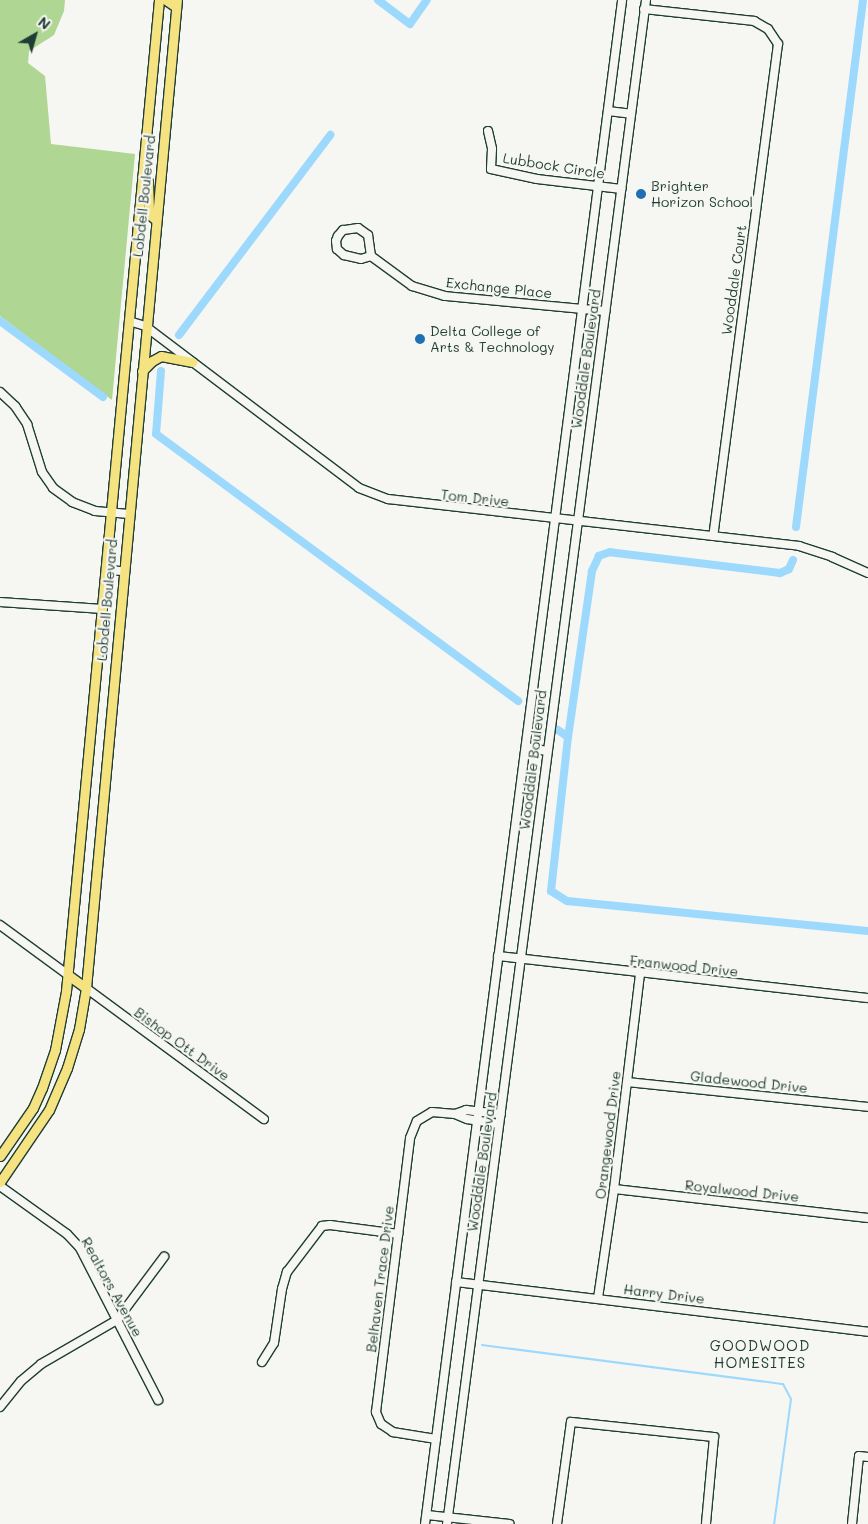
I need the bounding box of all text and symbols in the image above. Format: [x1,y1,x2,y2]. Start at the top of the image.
north arrow [10,10,60,60]
text: N [34,12,55,34]
street label: Lobdell Boulevard [129,134,159,258]
street label: Lubbock Circle [502,150,606,182]
place label: Brighter Horizon School [651,178,753,210]
marker: Brighter Horizon School [635,188,647,200]
street label: Wooddale Court [718,224,750,336]
street label: Exchange Place [445,274,553,302]
street label: Wooddale Boulevard [568,288,604,430]
place label: Delta College of Arts & Technology [430,323,555,356]
marker: Delta College of Arts & Technology [414,333,426,345]
street label: Tom Drive [440,486,510,510]
street label: Lobdell Boulevard [93,538,121,662]
street label: Wooddale Boulevard [516,689,550,831]
street label: Franwood Drive [629,952,739,980]
street label: Bishop Ott Drive [131,1004,233,1084]
street label: Gladewood Drive [689,1067,809,1097]
street label: Orangewood Drive [592,1070,624,1200]
street label: Wooddale Boulevard [464,1091,500,1233]
street label: Royalwood Drive [684,1177,800,1205]
street label: Belhaven Trace Drive [363,1205,397,1353]
street label: Realtors Avenue [78,1234,146,1340]
street label: Harry Drive [623,1281,705,1307]
district label: GOODWOOD HOMESITES [709,1336,811,1371]

